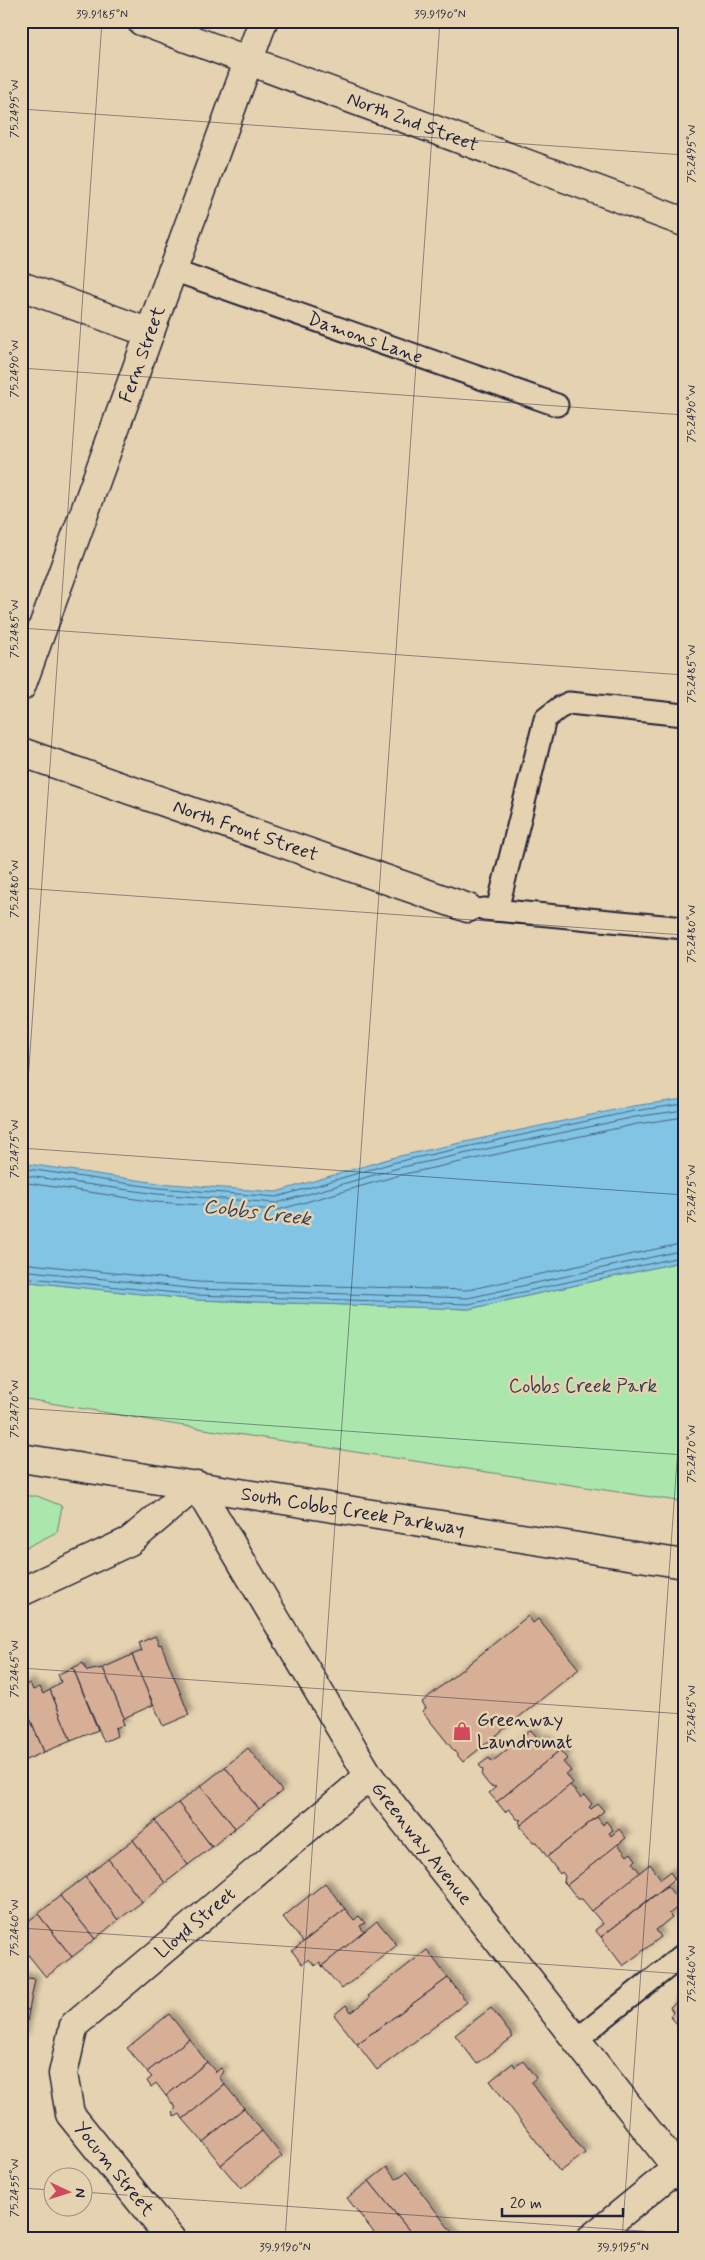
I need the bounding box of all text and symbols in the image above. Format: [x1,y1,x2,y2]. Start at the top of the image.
text: 39.9185°N [76,7,128,23]
text: 39.9190°N [414,7,466,23]
text: 75.2495°W [7,80,23,138]
street label: North 2nd Street [344,86,482,157]
text: 75.2495°W [684,125,700,183]
street label: Fern Street [113,302,171,406]
street label: Damons Lane [305,306,426,369]
text: 75.2490°W [7,340,23,398]
text: 75.2490°W [684,385,700,443]
text: 75.2485°W [7,600,23,658]
text: 75.2485°W [684,645,700,703]
street label: North Front Street [170,794,322,867]
text: 75.2480°W [7,860,23,918]
text: 75.2480°W [684,905,700,963]
text: 75.2475°W [7,1120,23,1178]
text: 75.2475°W [684,1165,700,1223]
water label: Cobbs Creek [202,1193,314,1233]
park label: Cobbs Creek Park [509,1374,658,1399]
text: 75.2470°W [7,1380,23,1438]
text: 75.2470°W [684,1425,700,1483]
street label: South Cobbs Creek Parkway [239,1481,466,1541]
text: 75.2465°W [7,1640,23,1698]
text: 75.2465°W [684,1685,700,1743]
place label: Greenway Laundromat [477,1708,572,1755]
shop icon: Greenway Laundromat [451,1720,473,1742]
street label: Greenway Avenue [366,1777,478,1910]
street label: Lloyd Street [149,1882,241,1964]
text: 75.2460°W [7,1899,23,1956]
text: 75.2460°W [684,1945,700,2002]
street label: Yocum Street [68,2116,160,2222]
text: 75.2455°W [7,2159,23,2217]
north arrow [42,2168,92,2218]
scale bar [502,2185,624,2217]
text: N [71,2188,89,2198]
text: 20 m [510,2194,542,2214]
text: 39.9190°N [259,2240,311,2256]
text: 39.9195°N [597,2240,649,2256]

